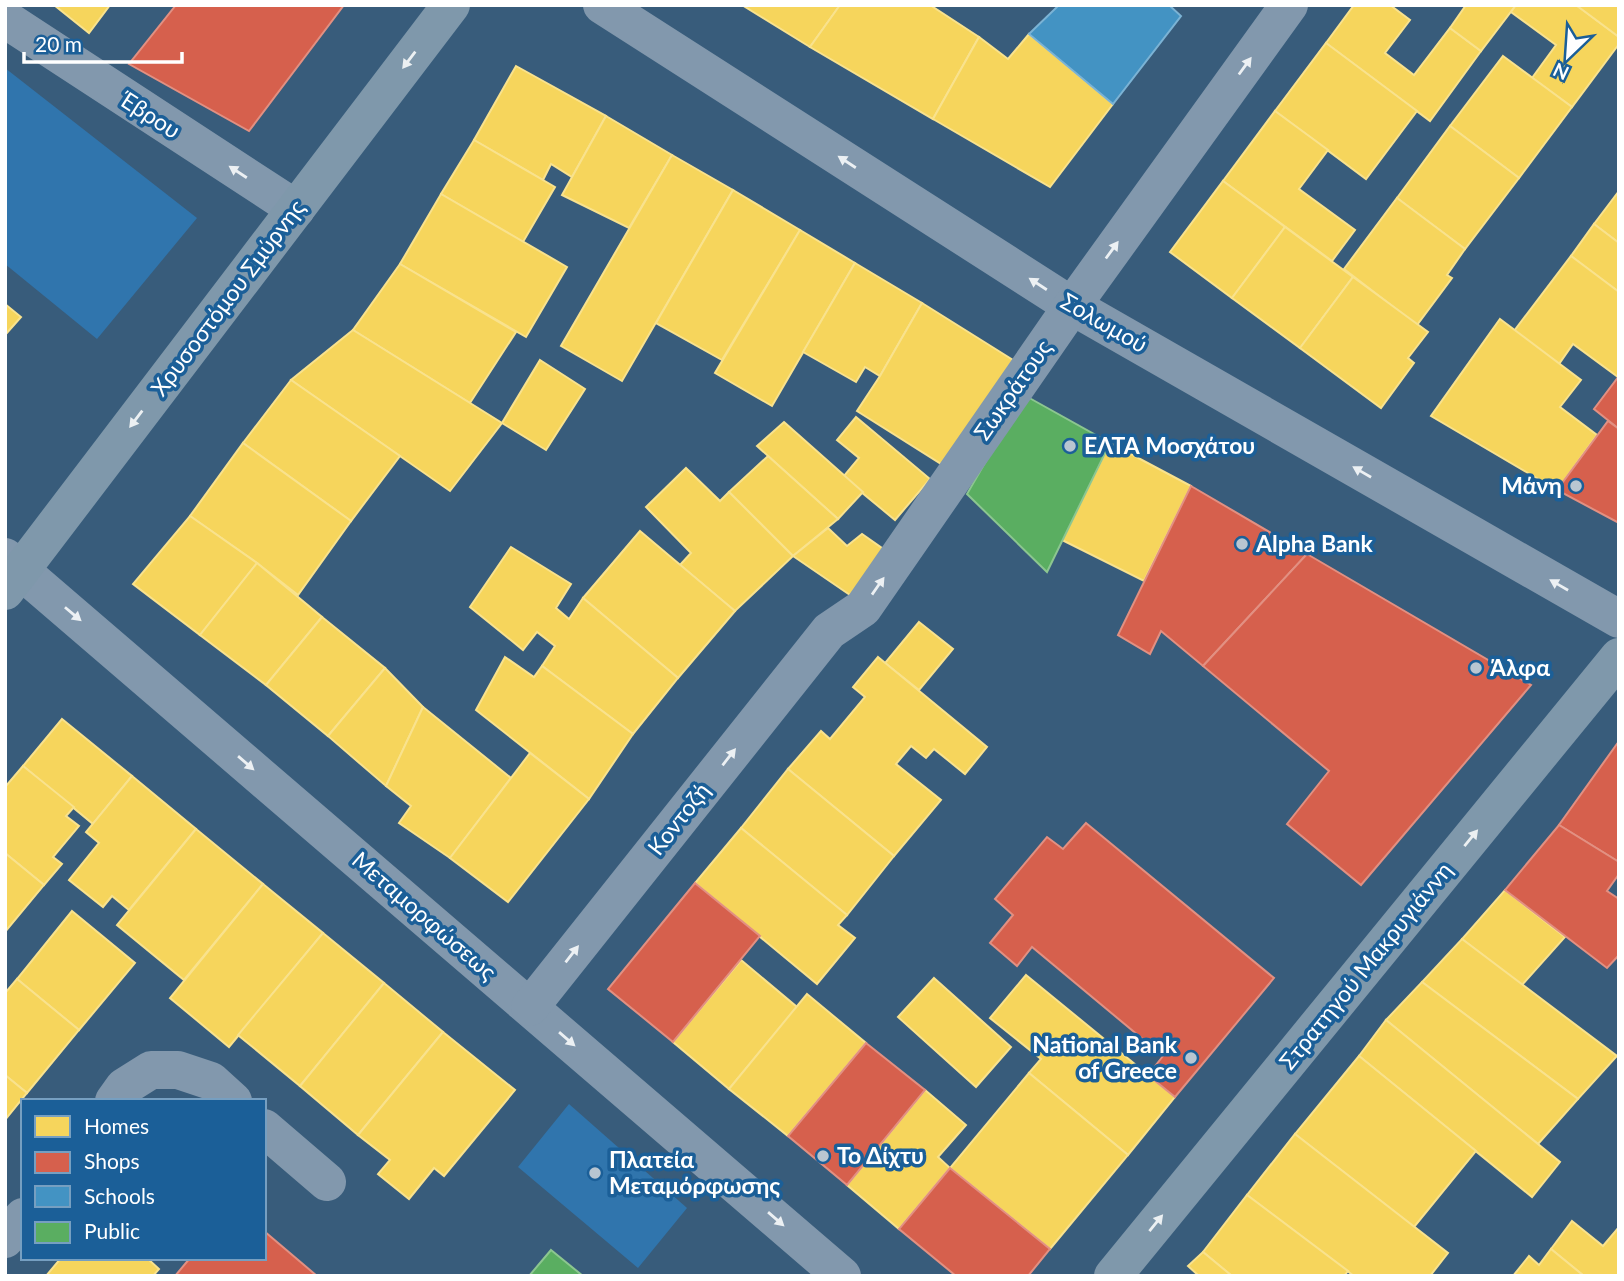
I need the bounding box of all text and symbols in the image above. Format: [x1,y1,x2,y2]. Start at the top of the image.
scale bar [24,21,182,65]
north arrow [1533,21,1603,91]
text: 20 m [35,31,82,56]
one-way arrow [402,50,417,68]
one-way arrow [1238,57,1252,75]
text: N [1549,58,1572,85]
street label: Έβρου [115,84,186,144]
one-way arrow [837,155,856,168]
one-way arrow [229,165,248,178]
street label: Χρυσοστόμου Σμύρνης [144,194,310,401]
one-way arrow [1105,241,1119,259]
one-way arrow [1029,278,1048,291]
street label: Σολωμού [1056,286,1153,358]
street label: Σωκράτους [967,334,1057,445]
one-way arrow [129,410,143,429]
place label: ΕΛΤΑ Μοσχάτου [1084,431,1255,459]
marker: ΕΛΤΑ Μοσχάτου [1062,438,1078,454]
one-way arrow [1353,466,1372,478]
place label: Μάνη [1501,471,1562,499]
marker: Μάνη [1568,478,1584,494]
place label: Alpha Bank [1255,529,1374,557]
marker: Alpha Bank [1234,536,1250,552]
one-way arrow [871,577,885,595]
one-way arrow [1550,579,1569,591]
one-way arrow [64,607,82,622]
place label: Άλφα [1489,653,1550,681]
marker: Άλφα [1468,660,1484,676]
one-way arrow [721,748,736,765]
one-way arrow [237,755,254,770]
street label: Κοντοζή [641,776,715,860]
one-way arrow [1463,829,1478,846]
street label: Μεταμορφώσεως [347,845,503,986]
street label: Στρατηγού Μακρυγιάννη [1273,856,1457,1075]
one-way arrow [565,945,579,963]
place label: National Bank of Greece [1032,1030,1178,1084]
one-way arrow [558,1031,575,1046]
marker: National Bank of Greece [1183,1050,1199,1066]
legend [21,1099,266,1260]
text: Homes [84,1113,149,1138]
place label: Το Δίχτυ [837,1141,924,1169]
place label: Πλατεία Μεταμόρφωσης [609,1145,780,1199]
text: Shops [84,1148,140,1173]
marker: Το Δίχτυ [815,1148,831,1164]
marker: Πλατεία Μεταμόρφωσης [587,1165,603,1181]
text: Schools [84,1183,155,1208]
one-way arrow [768,1211,785,1226]
one-way arrow [1149,1214,1164,1232]
text: Public [84,1218,140,1243]

